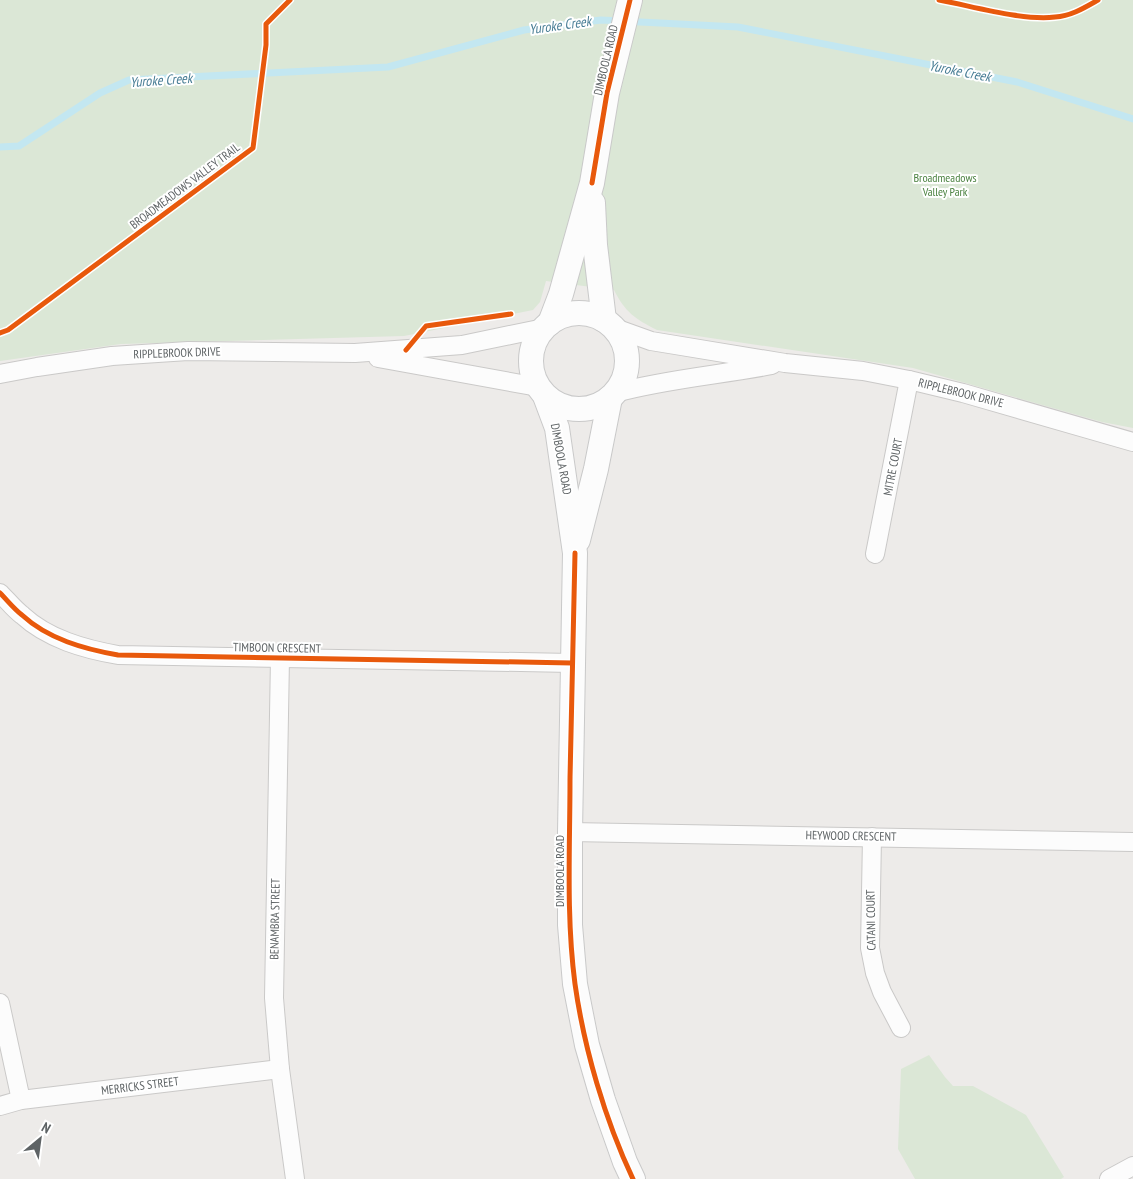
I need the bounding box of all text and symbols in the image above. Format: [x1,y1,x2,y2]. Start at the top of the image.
water label: Yuroke Creek [528,12,594,38]
street label: DIMBOOLA ROAD [590,23,621,97]
water label: Yuroke Creek [928,56,994,86]
water label: Yuroke Creek [129,69,194,91]
street label: BROADMEADOWS VALLEY TRAIL [127,139,243,232]
park label: Broadmeadows Valley Park [913,170,977,199]
street label: RIPPLEBROOK DRIVE [133,343,221,362]
street label: RIPPLEBROOK DRIVE [917,375,1005,410]
street label: DIMBOOLA ROAD [548,422,575,496]
street label: MITRE COURT [880,436,906,497]
street label: TIMBOON CRESCENT [233,639,322,656]
street label: HEYWOOD CRESCENT [805,827,897,844]
street label: DIMBOOLA ROAD [552,835,567,907]
street label: BENAMBRA STREET [266,878,283,960]
street label: CATANI COURT [862,889,879,951]
street label: MERRICKS STREET [100,1073,180,1098]
north arrow [15,1114,65,1164]
text: N [39,1118,54,1137]

